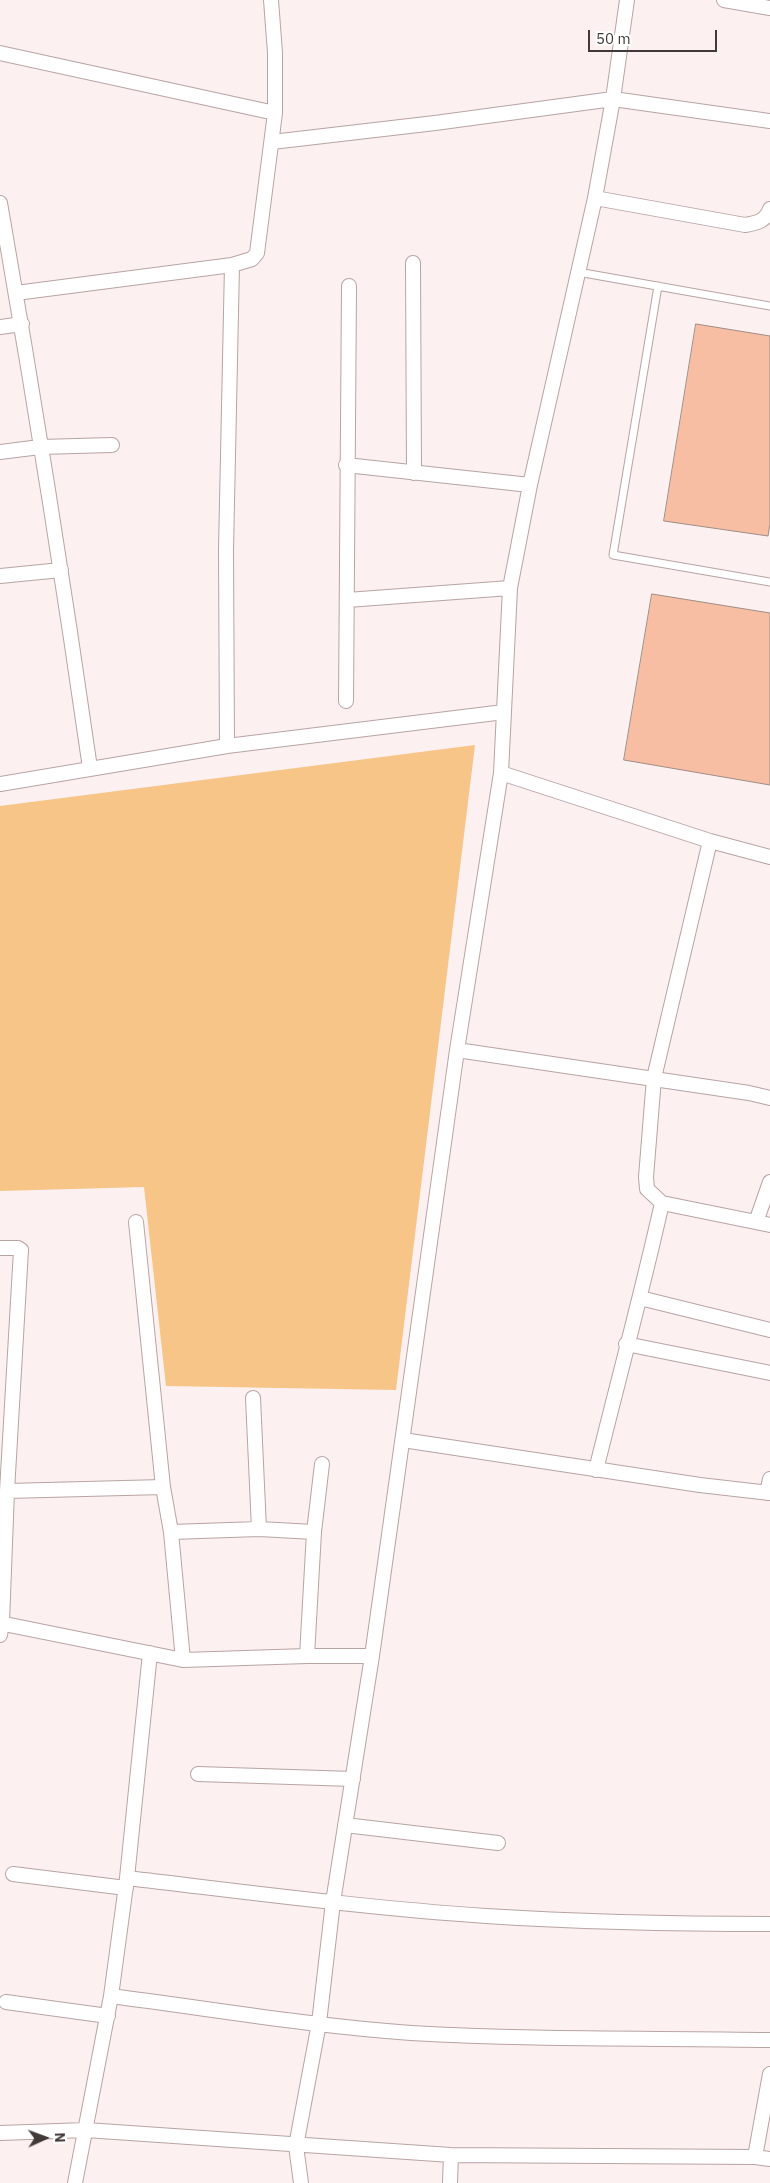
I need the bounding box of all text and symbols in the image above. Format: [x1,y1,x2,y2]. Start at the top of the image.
scale bar [590,20,719,52]
text: 50 m [596,29,631,48]
north arrow [20,2113,70,2163]
text: N [51,2132,69,2143]

